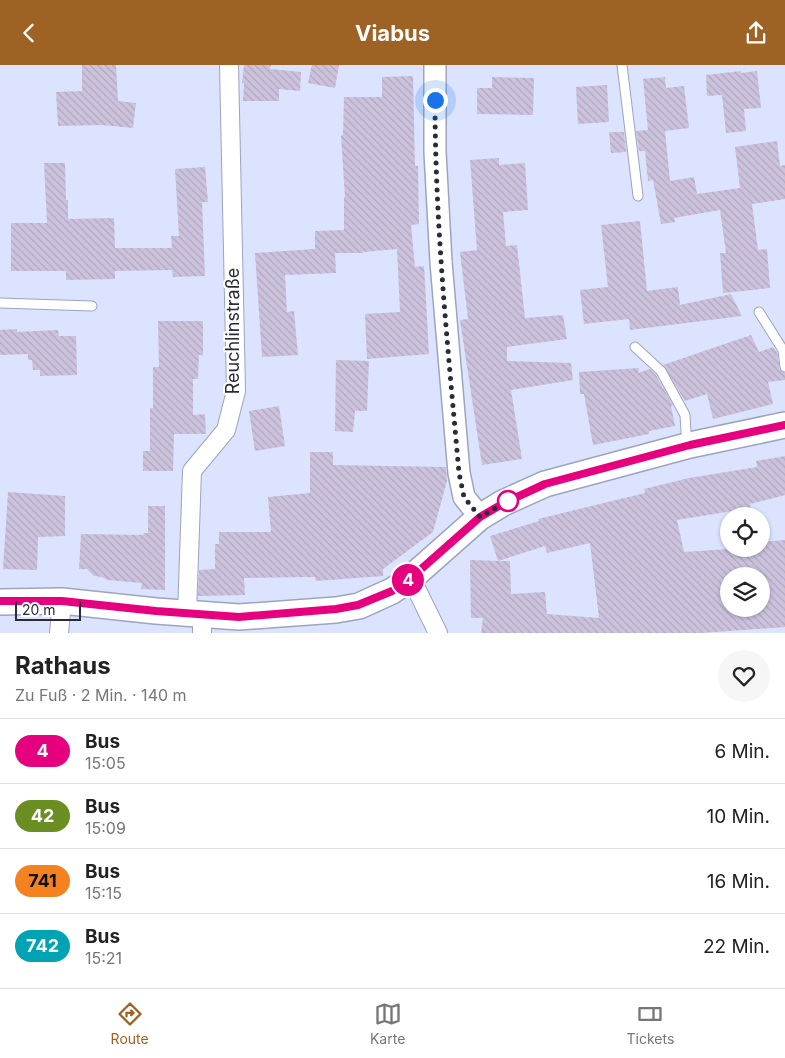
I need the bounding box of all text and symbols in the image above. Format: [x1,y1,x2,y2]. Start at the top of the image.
icon: back [15,19,43,47]
icon: share [742,19,770,47]
text: Viabus [355,20,430,46]
your location [423,88,448,113]
street label: Reuchlinstraße [222,268,243,394]
unlabelled marker [497,490,519,512]
map controls [720,507,770,617]
button: locate [720,507,770,557]
line badge: 4 [392,564,424,596]
button: layers [720,567,770,617]
text: 4 [402,569,414,590]
scale bar [15,598,81,621]
text: 20 m [22,601,56,618]
button: heart [718,650,770,702]
text: Rathaus [15,651,111,680]
text: Zu Fuß · 2 Min. · 140 m [15,685,187,705]
text: Bus [85,730,120,753]
text: 4 [36,740,49,761]
text: 6 Min. [714,740,770,763]
text: 15:05 [85,753,126,773]
text: Bus [85,795,120,818]
text: 42 [31,805,54,826]
text: 10 Min. [706,805,770,828]
text: 15:09 [85,818,126,838]
text: Bus [85,860,120,883]
text: 741 [28,870,57,891]
text: 16 Min. [707,870,770,893]
text: 15:15 [85,883,122,903]
text: Bus [85,925,120,948]
text: 742 [26,935,59,956]
text: 22 Min. [703,935,770,958]
text: 15:21 [85,948,122,968]
tab: Route [111,1000,149,1047]
tab: Karte [370,1000,405,1047]
tab: Tickets [627,1000,674,1047]

